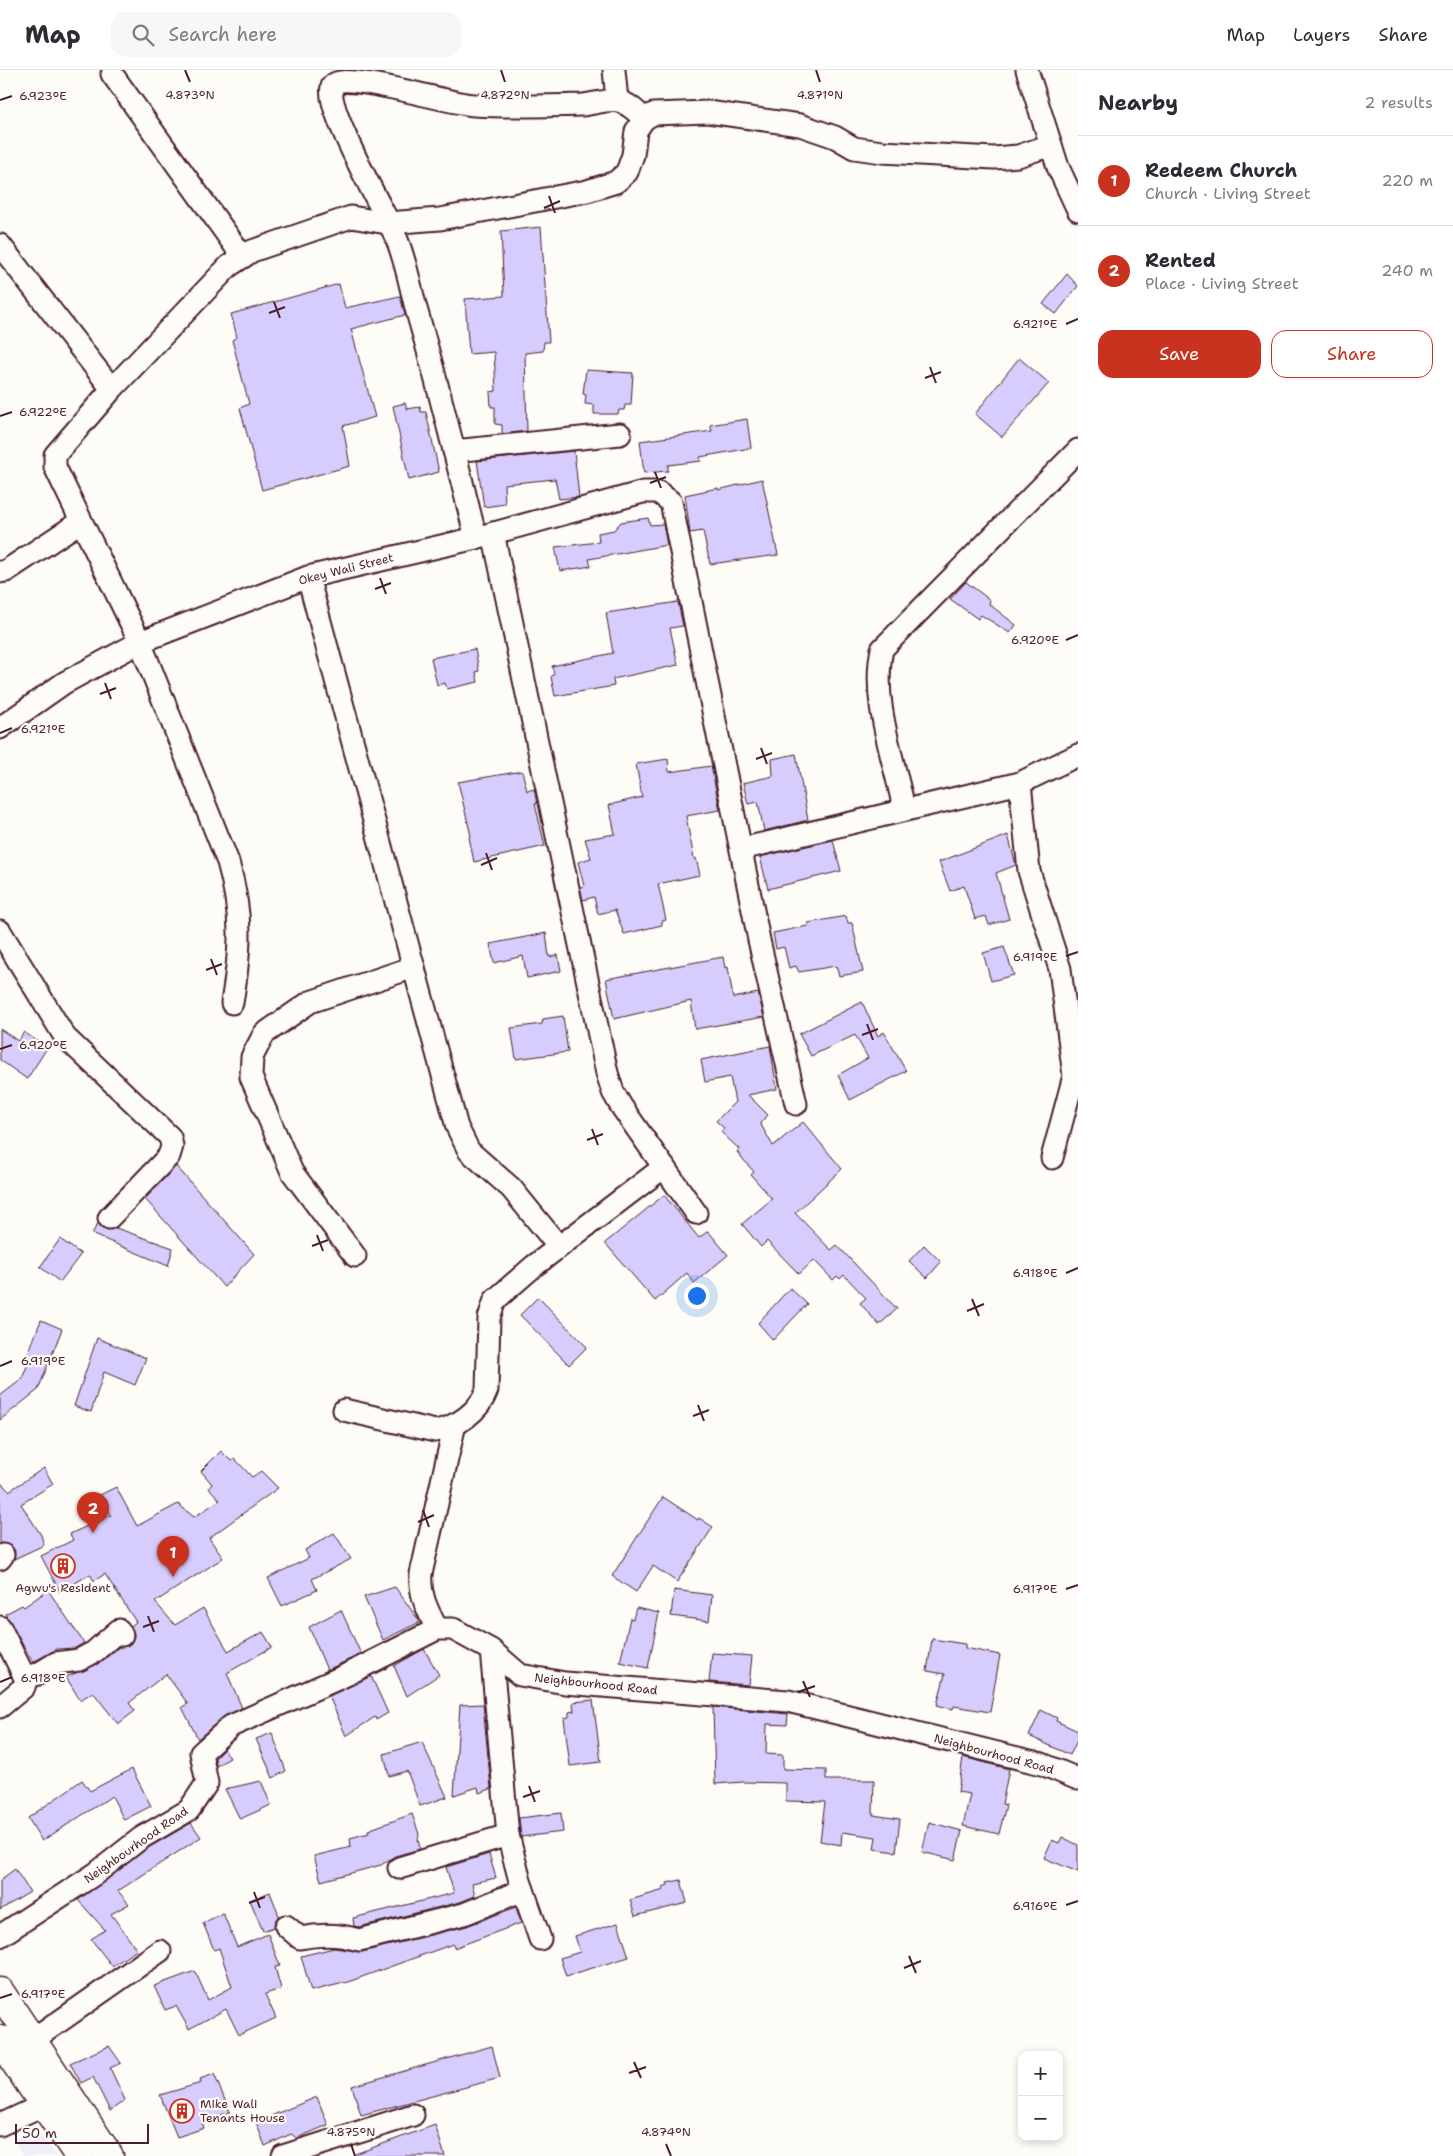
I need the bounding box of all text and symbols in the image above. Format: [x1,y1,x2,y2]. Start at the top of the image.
search box [111,12,461,57]
text: Map [25,19,81,51]
icon: search [129,21,157,49]
text: Search here [169,22,277,47]
text: Map [1227,23,1265,47]
text: Layers [1293,23,1350,47]
text: Share [1378,23,1428,47]
text: 4.873°N [165,87,215,103]
text: 4.872°N [480,87,530,103]
text: 4.871°N [797,87,843,103]
text: 6.923°E [19,88,67,104]
text: Nearby [1098,89,1178,117]
text: 2 results [1364,92,1433,113]
text: Redeem Church [1145,158,1297,183]
text: 1 [1110,170,1118,191]
text: 220 m [1381,170,1433,191]
text: Church · Living Street [1145,183,1311,204]
text: Rented [1145,248,1216,273]
text: 2 [1108,260,1120,281]
text: 240 m [1381,260,1433,281]
text: Place · Living Street [1145,273,1299,294]
text: 6.921°E [1013,316,1057,332]
button: Save [1098,330,1261,378]
button: Share [1271,330,1433,378]
text: 6.922°E [19,404,67,420]
street label: Okey Wali Street [297,549,395,589]
text: 6.920°E [1011,632,1059,648]
text: 6.921°E [21,721,65,737]
text: 6.919°E [1013,949,1057,965]
text: 6.920°E [19,1037,67,1053]
text: 6.918°E [1013,1265,1058,1281]
your location [684,1283,710,1309]
text: 6.919°E [21,1353,65,1369]
pin: 2 [77,1492,109,1533]
pin: 1 [157,1536,189,1577]
building icon: Agwu's Resident [50,1553,76,1579]
place label: Agwu's Resident [15,1580,111,1596]
text: 6.917°E [1013,1581,1057,1597]
text: 6.918°E [21,1670,66,1686]
street label: Neighbourhood Road [534,1670,659,1698]
street label: Neighbourhood Road [932,1730,1056,1778]
street label: Neighbourhood Road [81,1803,192,1887]
text: 6.916°E [1013,1898,1057,1914]
text: 6.917°E [21,1986,65,2002]
map controls [1018,2051,1063,2141]
button: + [1018,2051,1063,2096]
place label: Mike Wali Tenants House [200,2096,285,2126]
button: − [1018,2096,1063,2141]
building icon: Mike Wali Tenants House [169,2098,195,2124]
scale bar [15,2121,149,2144]
text: 50 m [22,2124,57,2142]
text: 4.875°N [327,2124,375,2140]
text: 4.874°N [641,2124,691,2140]

